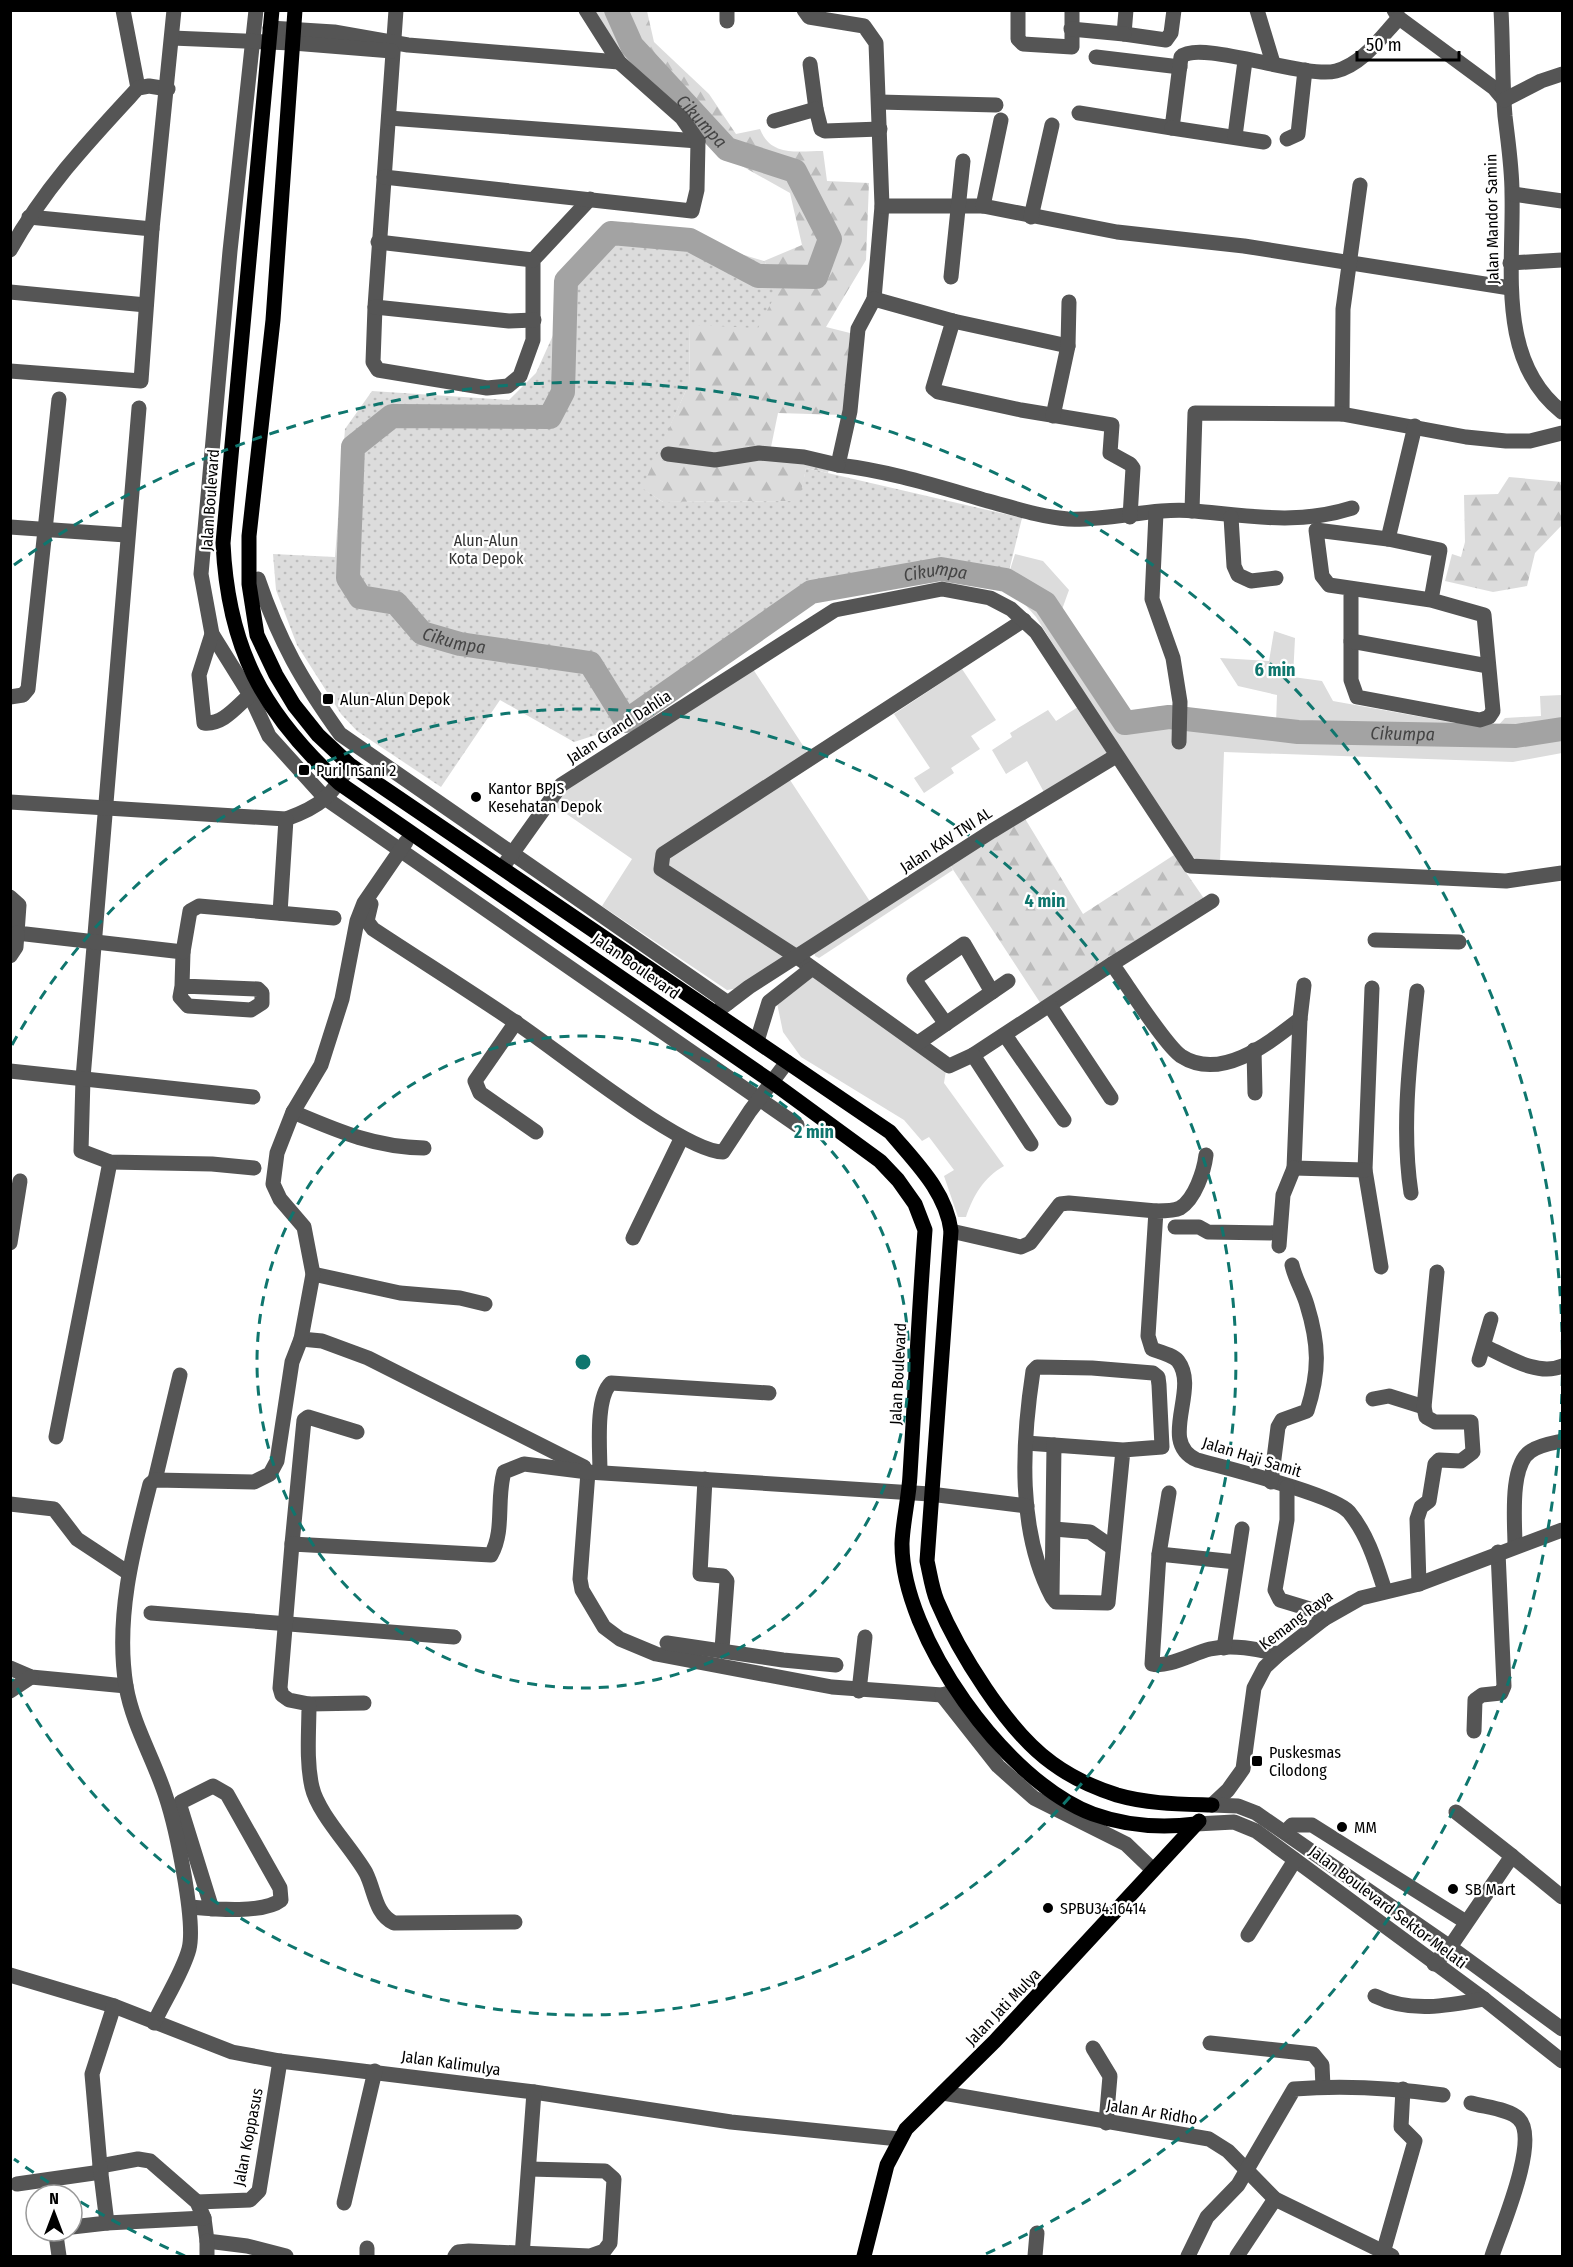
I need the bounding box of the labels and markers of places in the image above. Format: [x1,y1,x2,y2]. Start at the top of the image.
place label: Alun-Alun Depok [340,690,451,709]
marker: Alun-Alun Depok [321,692,335,706]
place label: Puri Insani 2 [316,761,396,780]
marker: Puri Insani 2 [297,763,311,777]
place label: Kantor BPJS Kesehatan Depok [488,779,602,816]
marker: Kantor BPJS Kesehatan Depok [469,790,483,804]
centre of rings [573,1352,593,1372]
place label: Puskesmas Cilodong [1269,1743,1341,1780]
marker: Puskesmas Cilodong [1250,1754,1264,1768]
place label: MM [1354,1818,1377,1837]
marker: MM [1335,1820,1349,1834]
place label: SB Mart [1465,1880,1516,1899]
marker: SB Mart [1446,1882,1460,1896]
place label: SPBU34.16414 [1060,1899,1146,1918]
marker: SPBU34.16414 [1041,1901,1055,1915]

